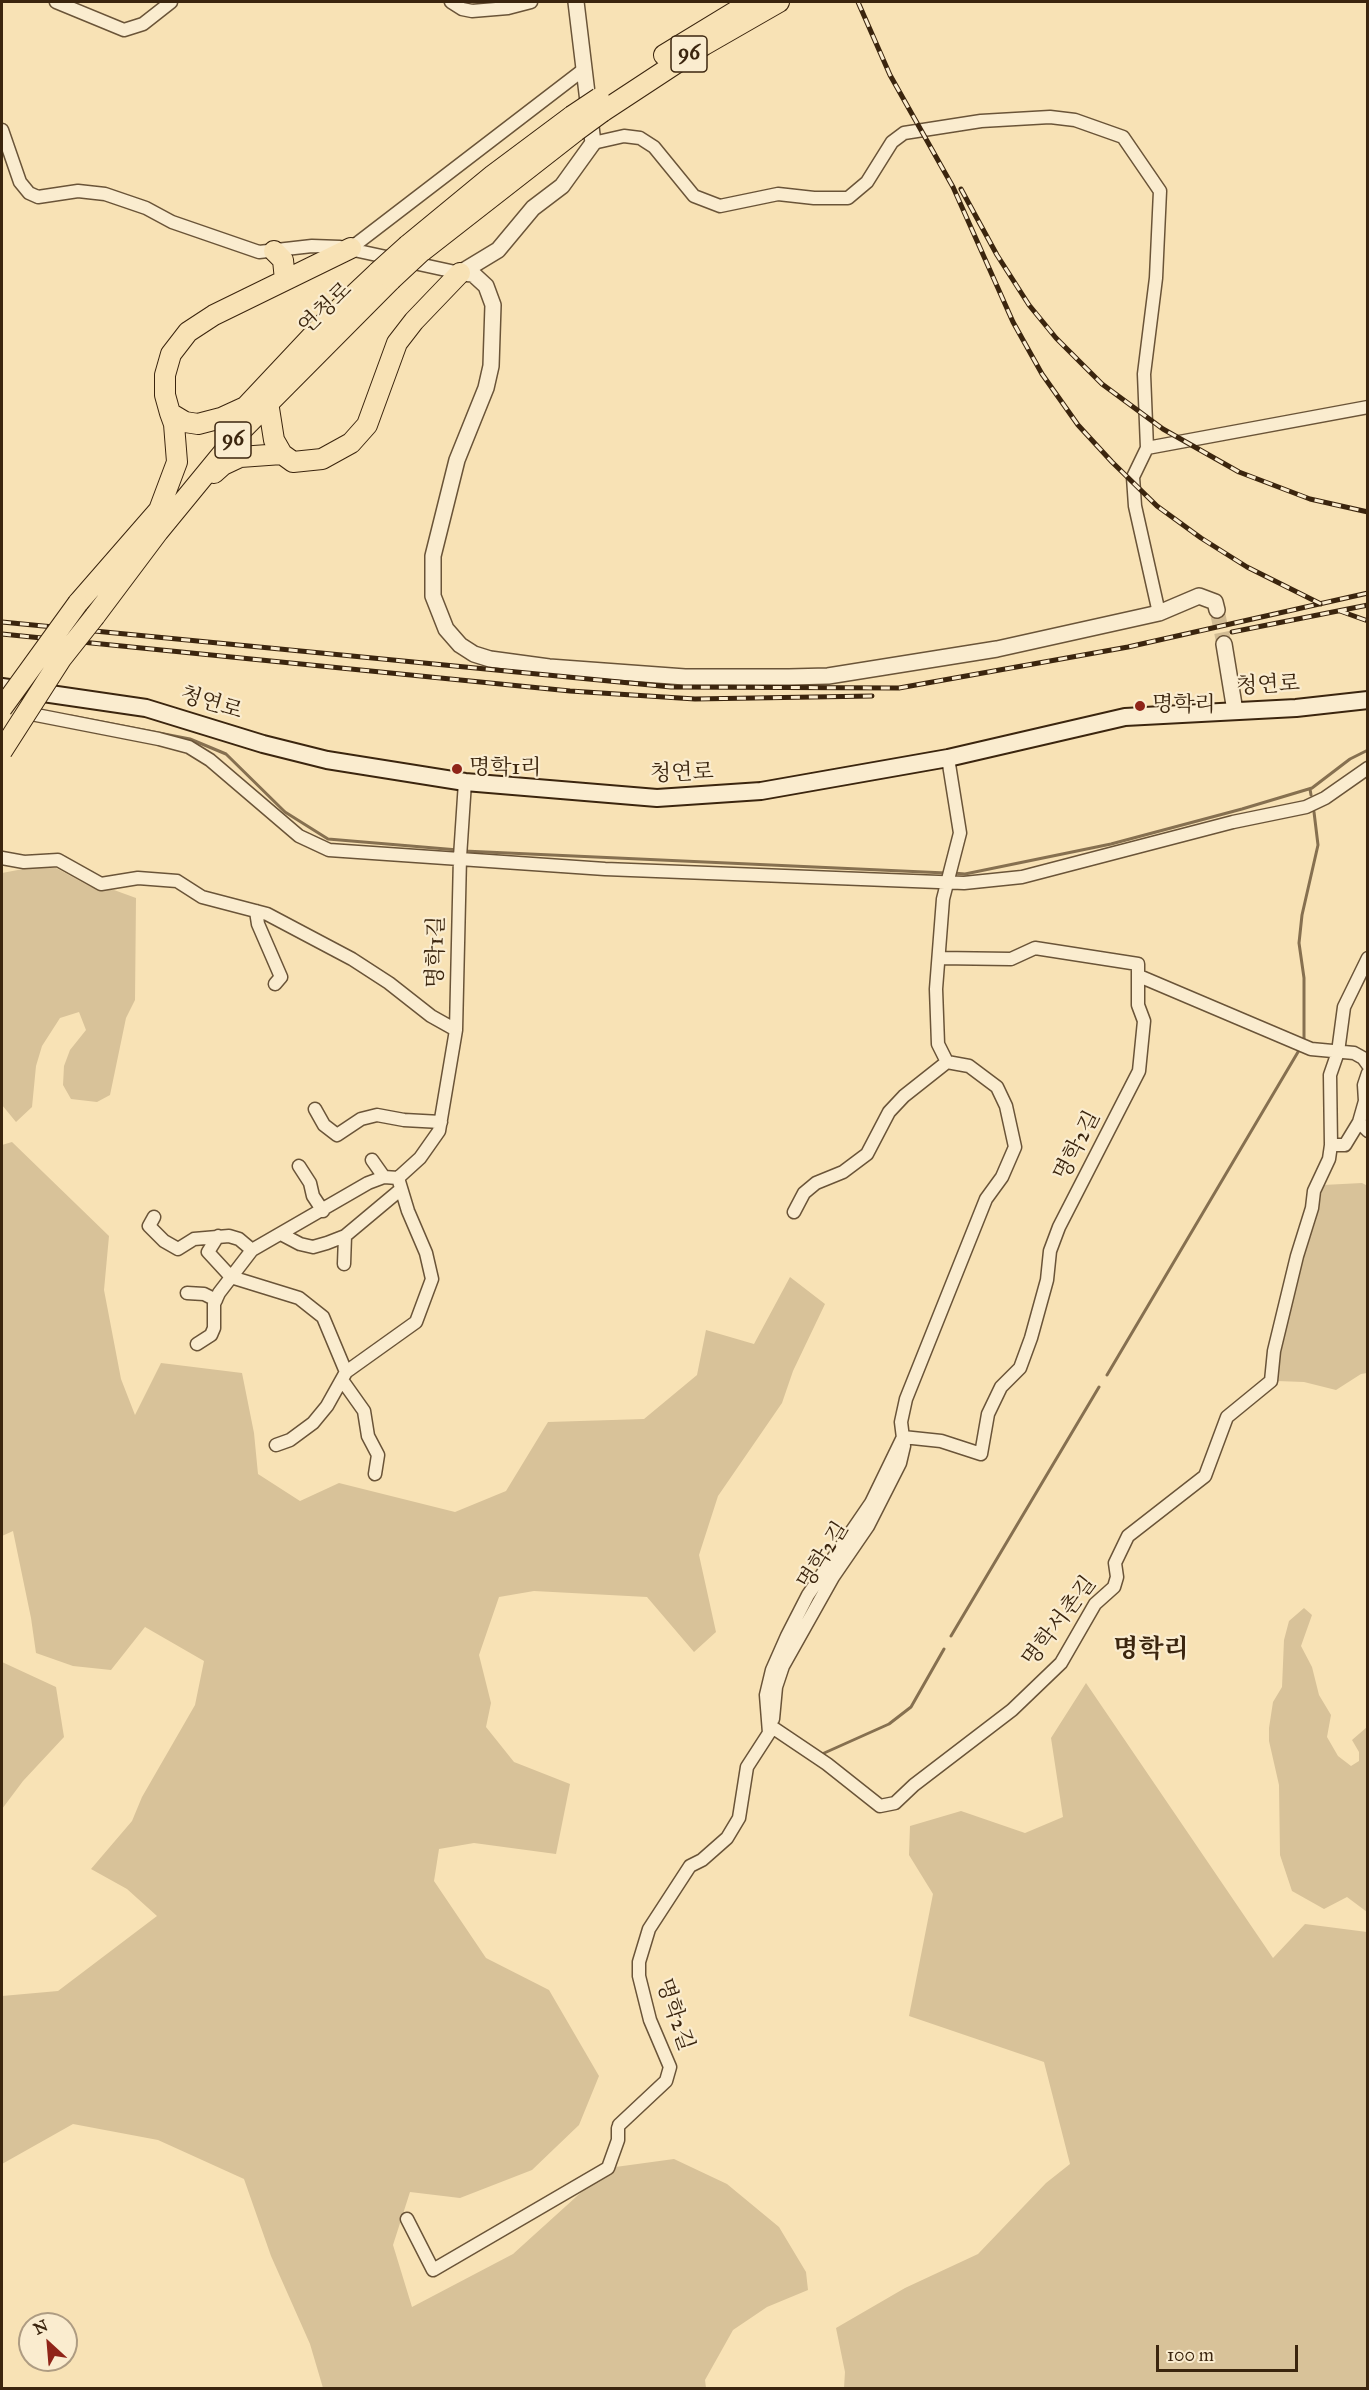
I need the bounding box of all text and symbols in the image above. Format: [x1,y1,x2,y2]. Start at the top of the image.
road number: 96 [671,36,707,72]
street label: 연청로 [294,277,358,341]
road number: 96 [215,422,251,458]
street label: 청연로 [1235,671,1301,701]
street label: 청연로 [177,682,245,726]
place label: 명학리 [1152,693,1216,719]
marker: 명학리 [1133,699,1147,713]
place label: 명학1리 [469,756,541,782]
street label: 청연로 [650,760,714,788]
marker: 명학1리 [450,762,464,776]
street label: 명학1길 [423,916,451,988]
street label: 명학2길 [1049,1107,1107,1185]
street label: 명학2길 [793,1517,855,1595]
street label: 명학서촌길 [1017,1572,1103,1672]
district label: 명학리 [1113,1635,1189,1667]
street label: 명학2길 [649,1975,699,2055]
north arrow [18,2312,78,2372]
text: N [30,2316,51,2339]
scale bar [1159,2333,1302,2371]
text: 100 m [1167,2344,1214,2366]

